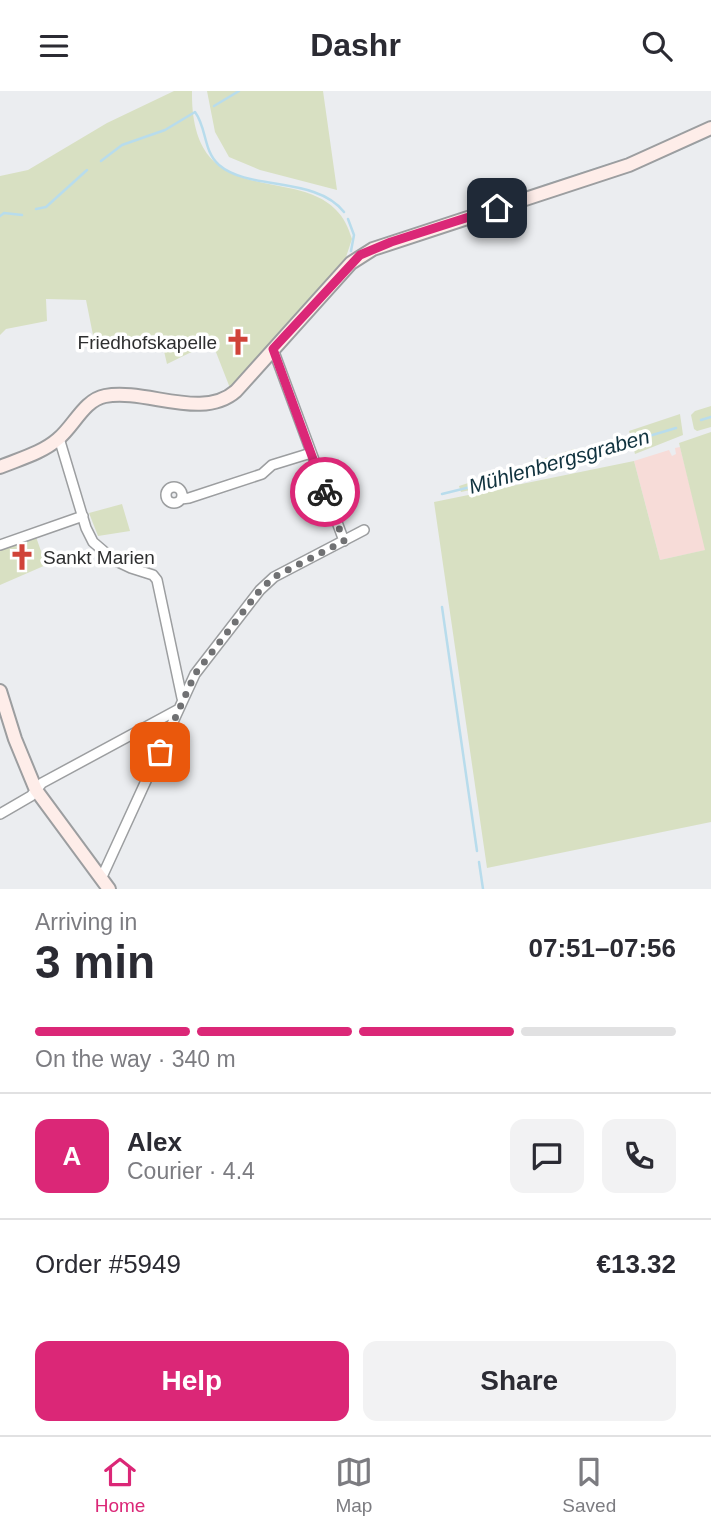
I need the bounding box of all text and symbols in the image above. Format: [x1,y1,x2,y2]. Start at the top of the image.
icon: menu [35,27,73,65]
text: Dashr [310,27,401,63]
icon: search [638,27,676,65]
pin [467,178,527,238]
icon: home [478,189,516,227]
church icon: Friedhofskapelle [223,327,253,357]
place label: Friedhofskapelle [78,332,217,353]
water label: Mühlenbergsgraben [466,424,652,498]
courier [290,457,360,527]
icon: bike [306,473,344,511]
church icon: Sankt Marien [7,542,37,572]
place label: Sankt Marien [43,547,155,568]
pin [130,722,190,782]
icon: bag [141,733,179,771]
text: Arriving in [35,909,137,935]
text: 07:51–07:56 [529,933,676,963]
text: 3 min [35,936,155,988]
text: On the way · 340 m [35,1046,236,1072]
button: chat [510,1119,584,1193]
button: phone [602,1119,676,1193]
text: Alex [127,1127,182,1157]
text: A [63,1141,81,1171]
text: Courier · 4.4 [127,1158,255,1184]
text: Order #5949 [35,1249,181,1279]
text: €13.32 [596,1249,676,1279]
button: Help [35,1341,349,1421]
button: Share [363,1341,676,1421]
tab: Home [95,1453,145,1517]
tab: Map [335,1453,373,1517]
tab: Saved [562,1453,616,1517]

